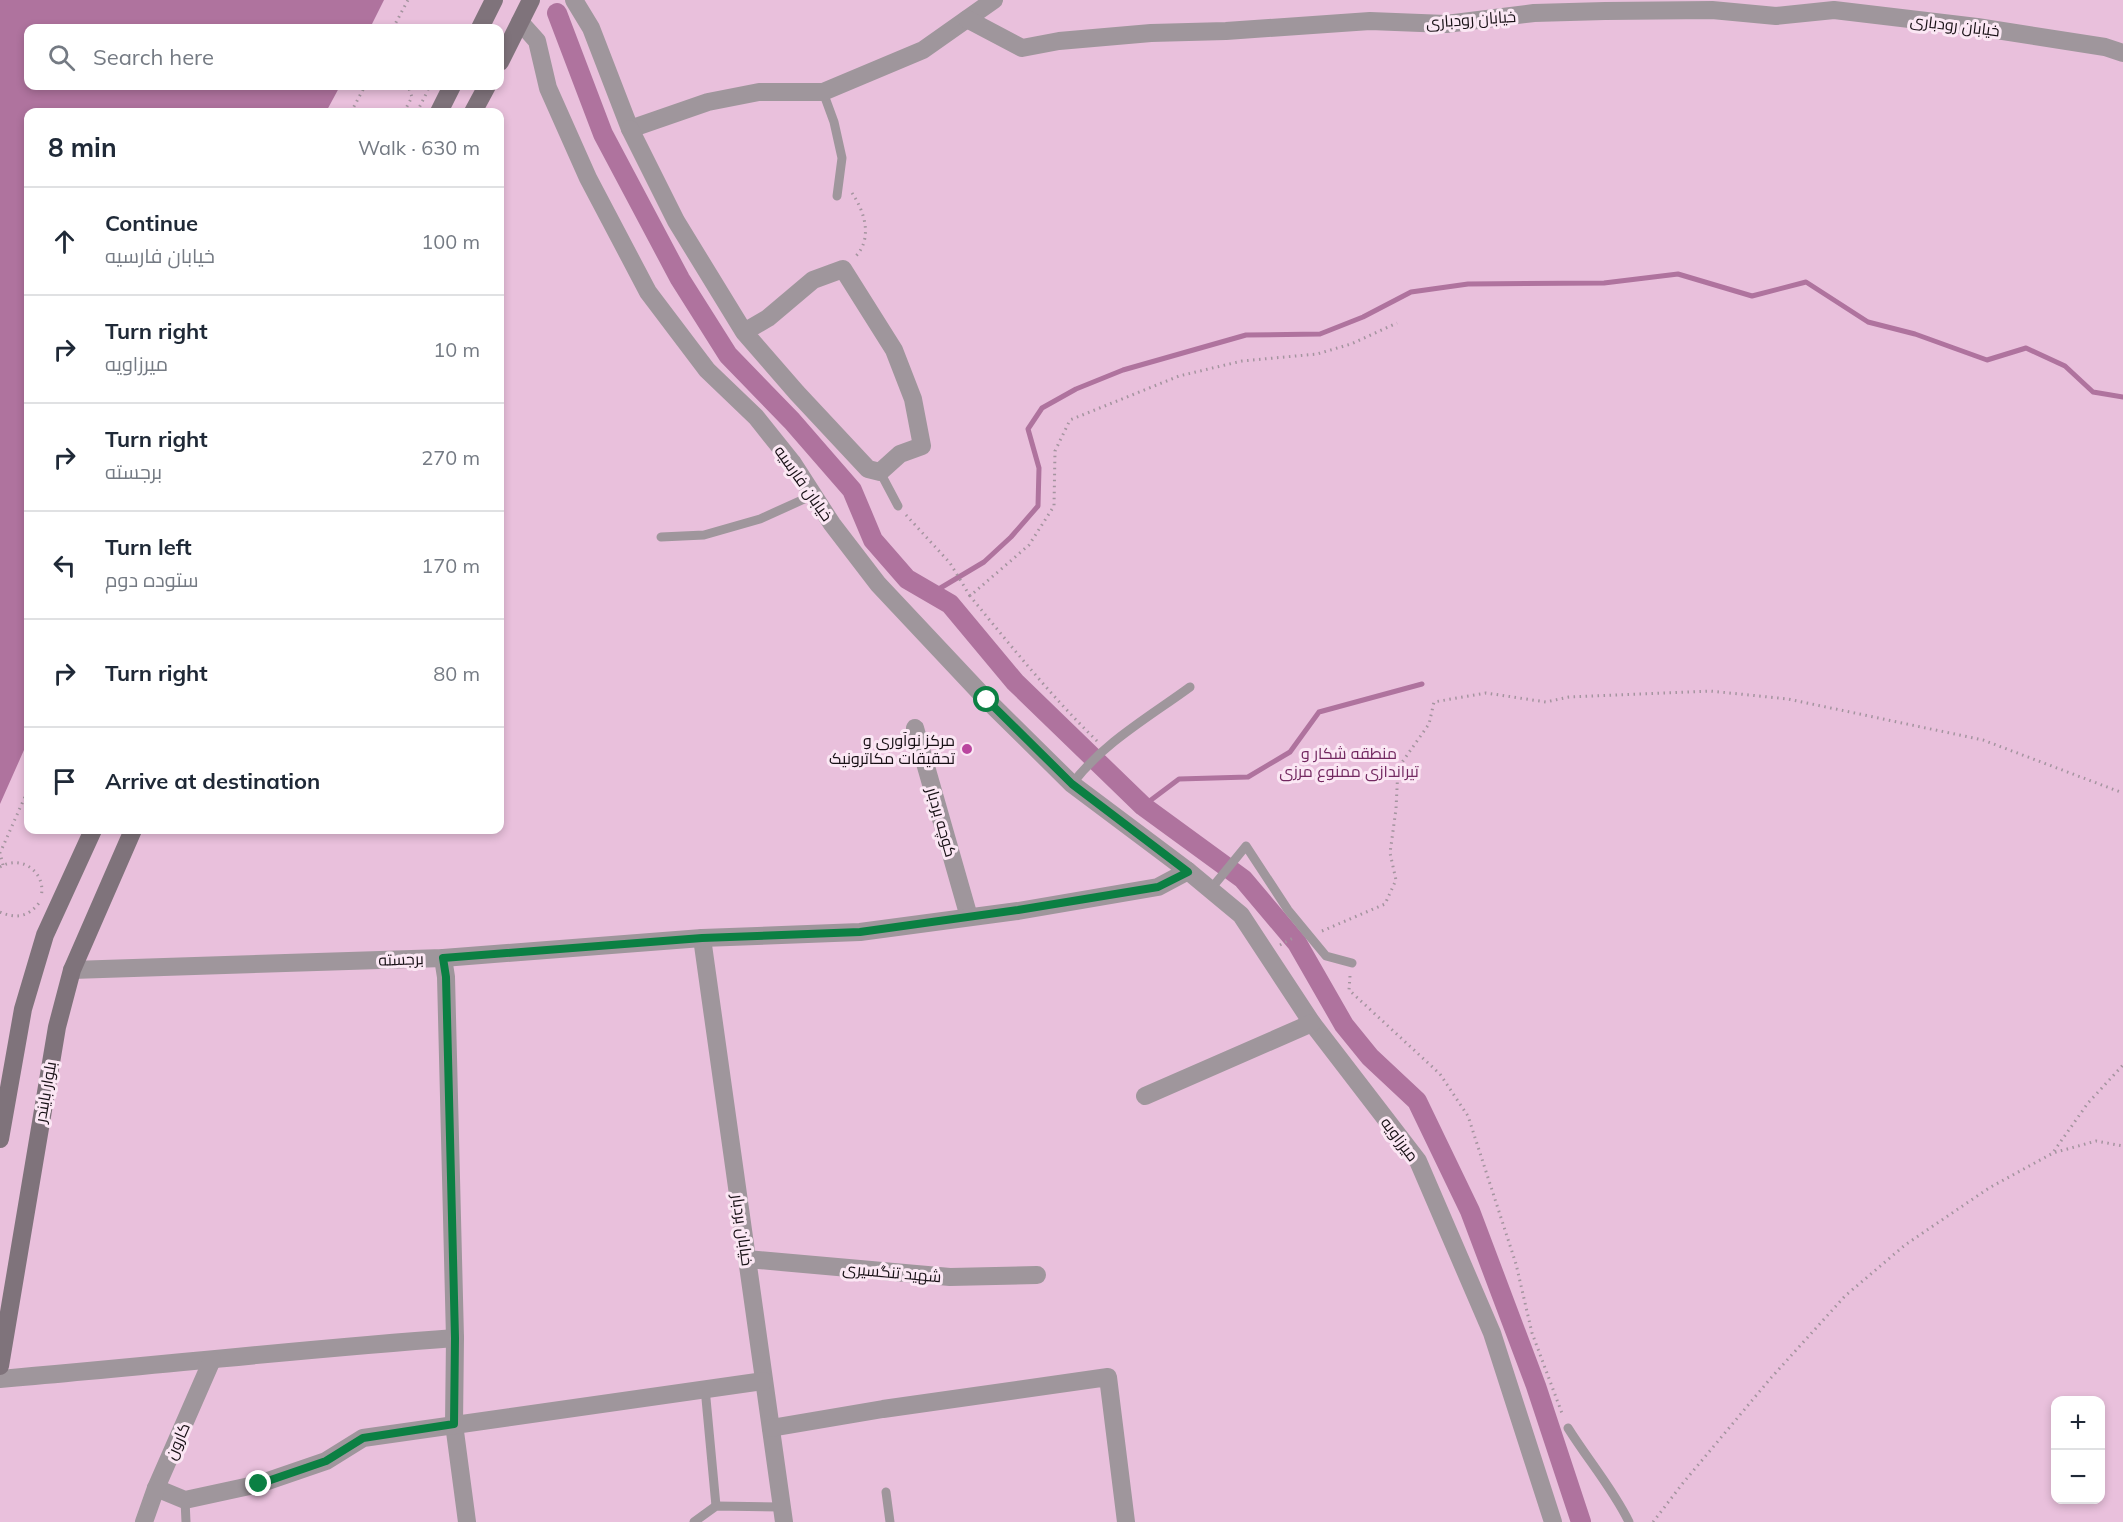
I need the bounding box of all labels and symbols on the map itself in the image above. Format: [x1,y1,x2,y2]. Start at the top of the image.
street label: خیابان رودباری [1425,6,1517,33]
street label: خیابان رودباری [1909,10,2001,41]
street label: خیابان فارسیه [770,441,837,525]
route start [973,686,999,712]
place label: مرکز نوآوری و تحقیقات مکاترونیک [829,730,956,768]
marker: مرکز نوآوری و تحقیقات مکاترونیک [960,742,974,756]
park label: منطقه شکار و تیراندازی ممنوع مرزی [1279,743,1420,783]
street label: کوچه بردبار [920,784,961,860]
street label: برجسته [378,948,424,970]
street label: بلوار بایندر [30,1060,60,1125]
street label: میرزاویه [1377,1113,1423,1165]
street label: خیابان بردبار [727,1192,758,1267]
street label: شهید تنگسیری [842,1258,942,1287]
street label: کارون [160,1419,195,1463]
route end [245,1470,271,1496]

